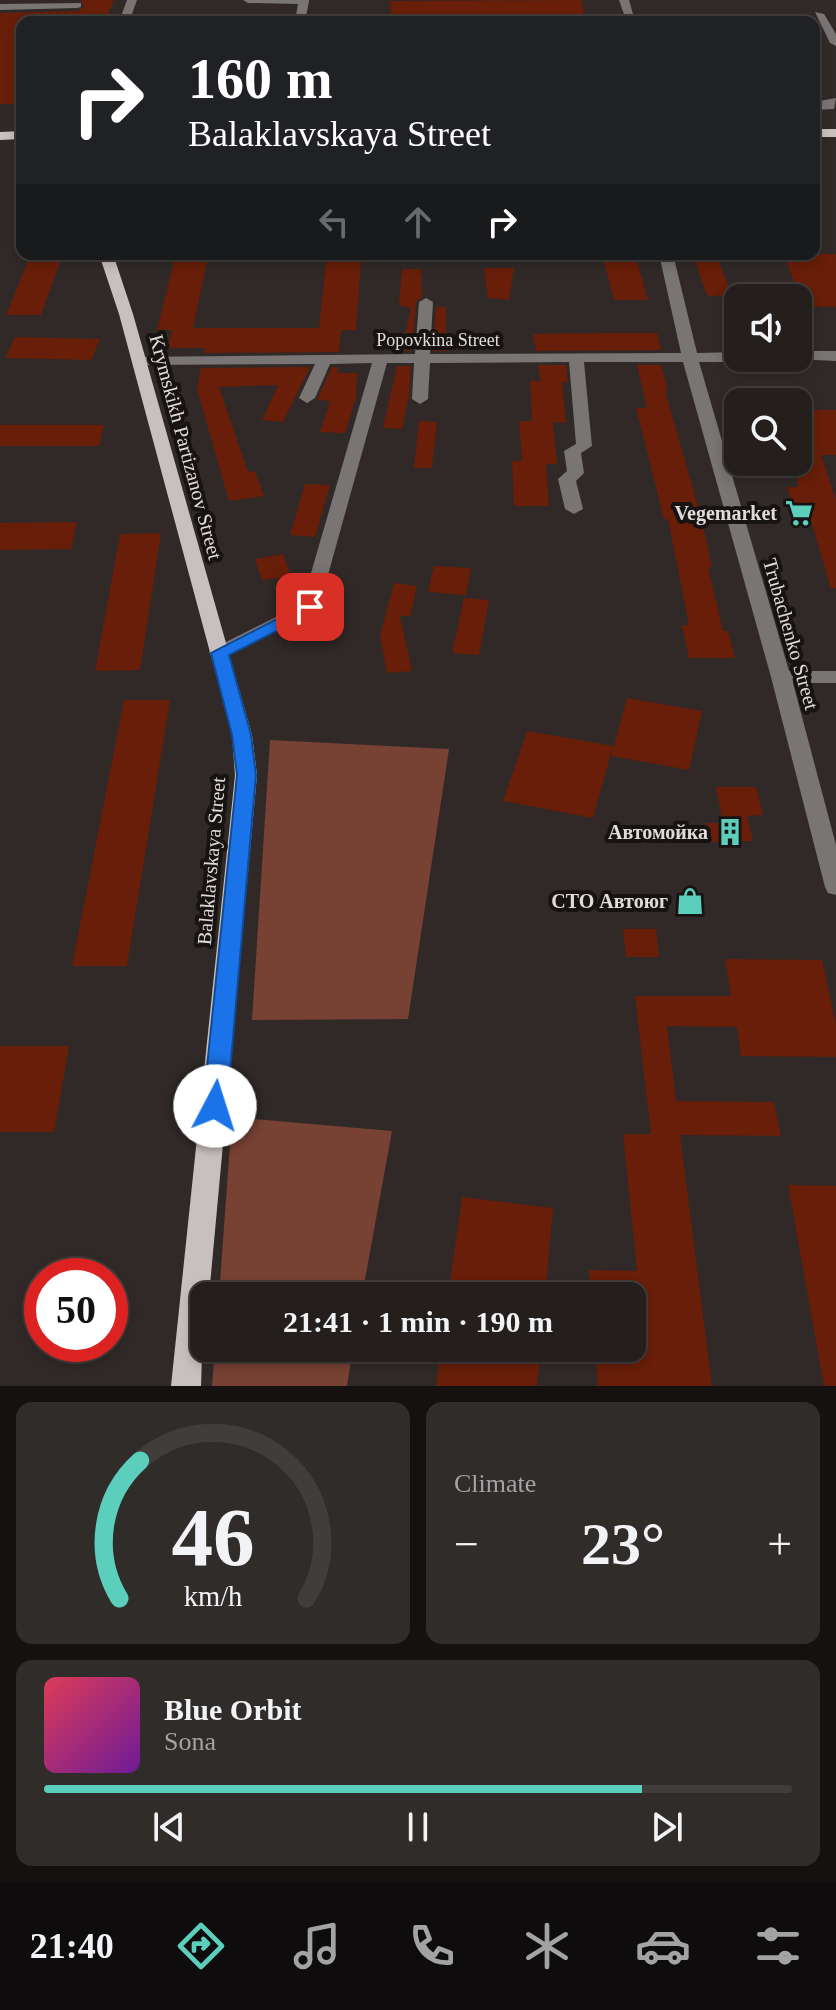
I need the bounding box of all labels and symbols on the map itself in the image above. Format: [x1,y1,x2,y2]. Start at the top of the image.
street label: Popovkina Street [376,330,500,350]
street label: Krymskikh Partizanov Street [144,332,227,563]
supermarket icon: Vegemarket [784,498,814,528]
place label: Vegemarket [674,502,777,525]
street label: Trubachenko Street [759,556,823,713]
pin [276,573,344,641]
street label: Balaklavskaya Street [193,776,230,946]
building icon: Автомойка [715,817,745,847]
place label: Автомойка [608,821,708,843]
shop icon: СТО Автоюг [675,886,705,916]
place label: СТО Автоюг [551,890,668,912]
position arrow [173,1064,257,1148]
speed limit sign: 50 [24,1258,128,1362]

